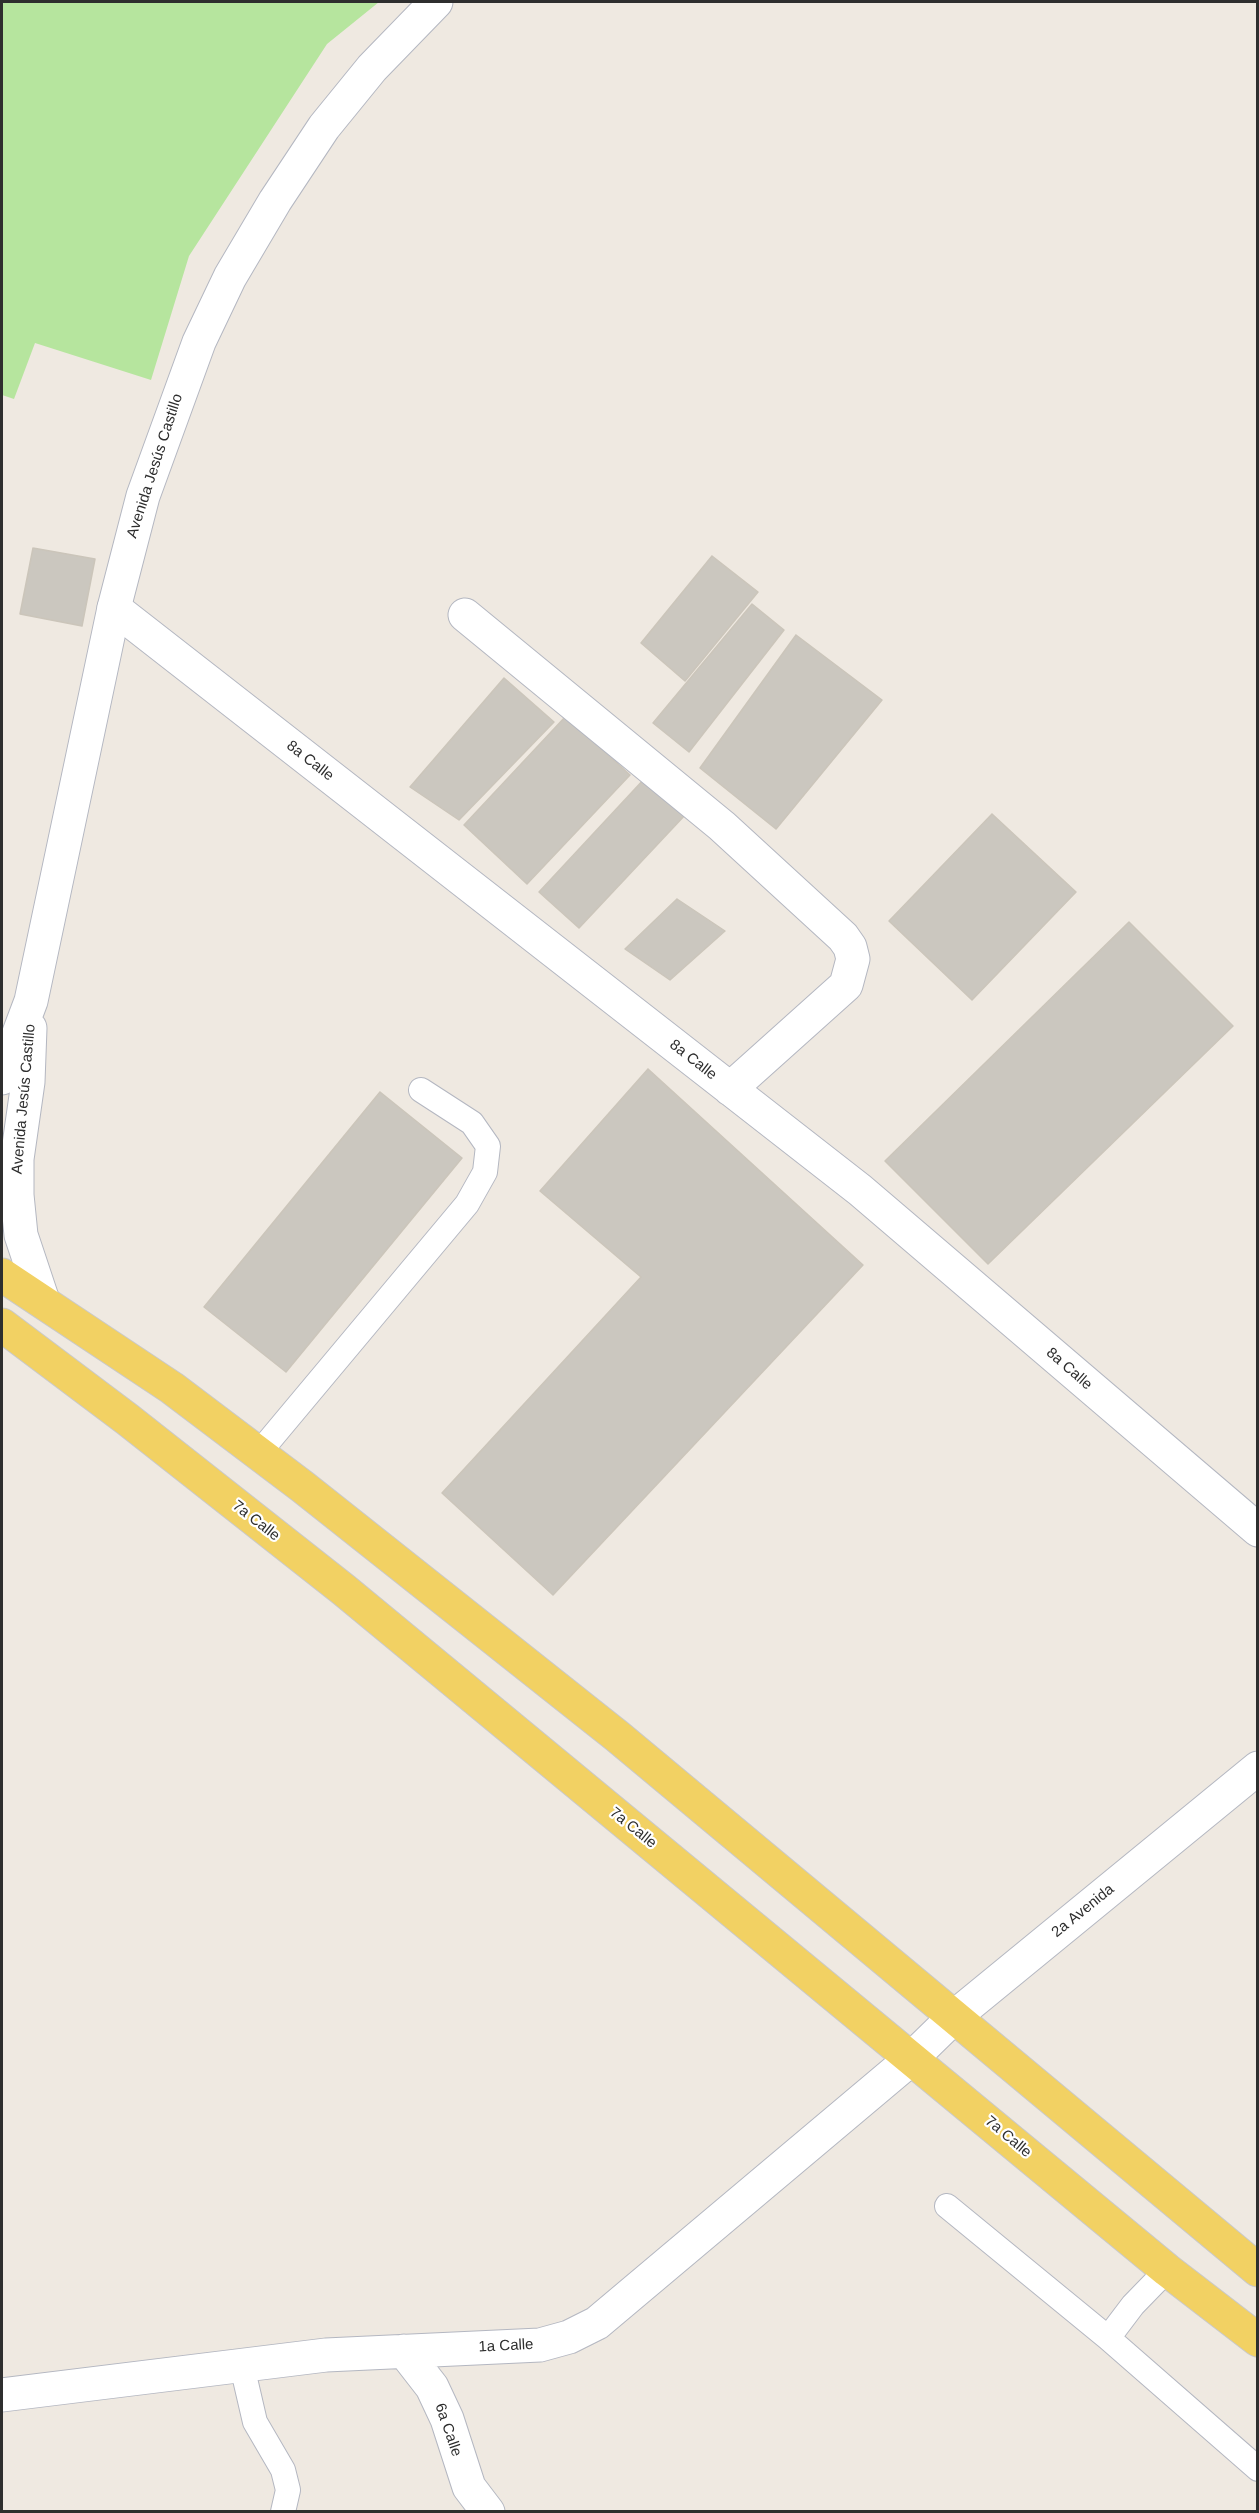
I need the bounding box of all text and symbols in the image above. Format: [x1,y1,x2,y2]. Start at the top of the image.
street label: Avenida Jesús Castillo [123,392,187,540]
street label: 8a Calle [283,737,337,785]
street label: Avenida Jesús Castillo [8,1023,40,1175]
street label: 8a Calle [666,1036,720,1084]
street label: 8a Calle [1042,1344,1096,1394]
street label: 7a Calle [229,1497,283,1545]
street label: 7a Calle [606,1804,660,1852]
street label: 2a Avenida [1048,1880,1118,1942]
street label: 7a Calle [981,2112,1035,2162]
street label: 1a Calle [478,2336,534,2356]
street label: 6a Calle [431,2401,465,2459]

